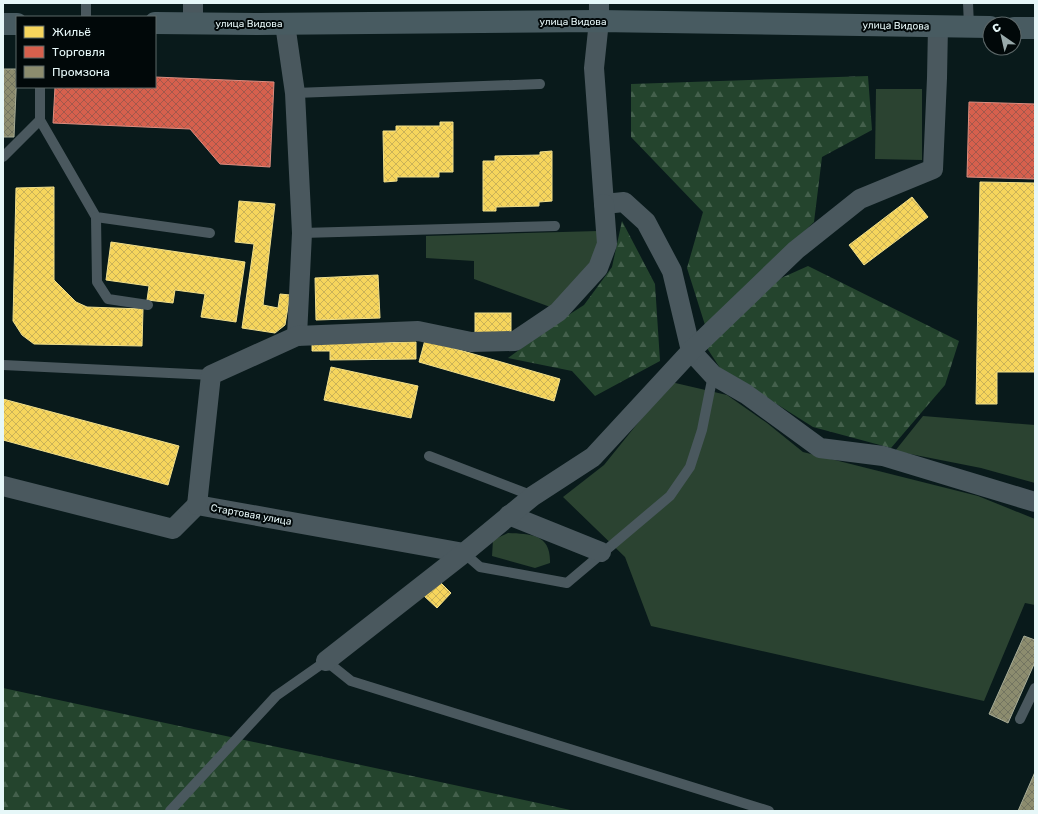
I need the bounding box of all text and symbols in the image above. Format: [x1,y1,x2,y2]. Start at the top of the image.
legend [16,16,156,88]
street label: улица Видова [540,16,606,28]
north arrow [982,16,1022,56]
street label: улица Видова [216,18,282,30]
street label: улица Видова [862,19,930,33]
text: С [990,20,1004,36]
text: Жильё [52,25,91,39]
text: Торговля [52,45,105,59]
text: Промзона [52,65,110,79]
street label: Стартовая улица [210,502,292,528]

